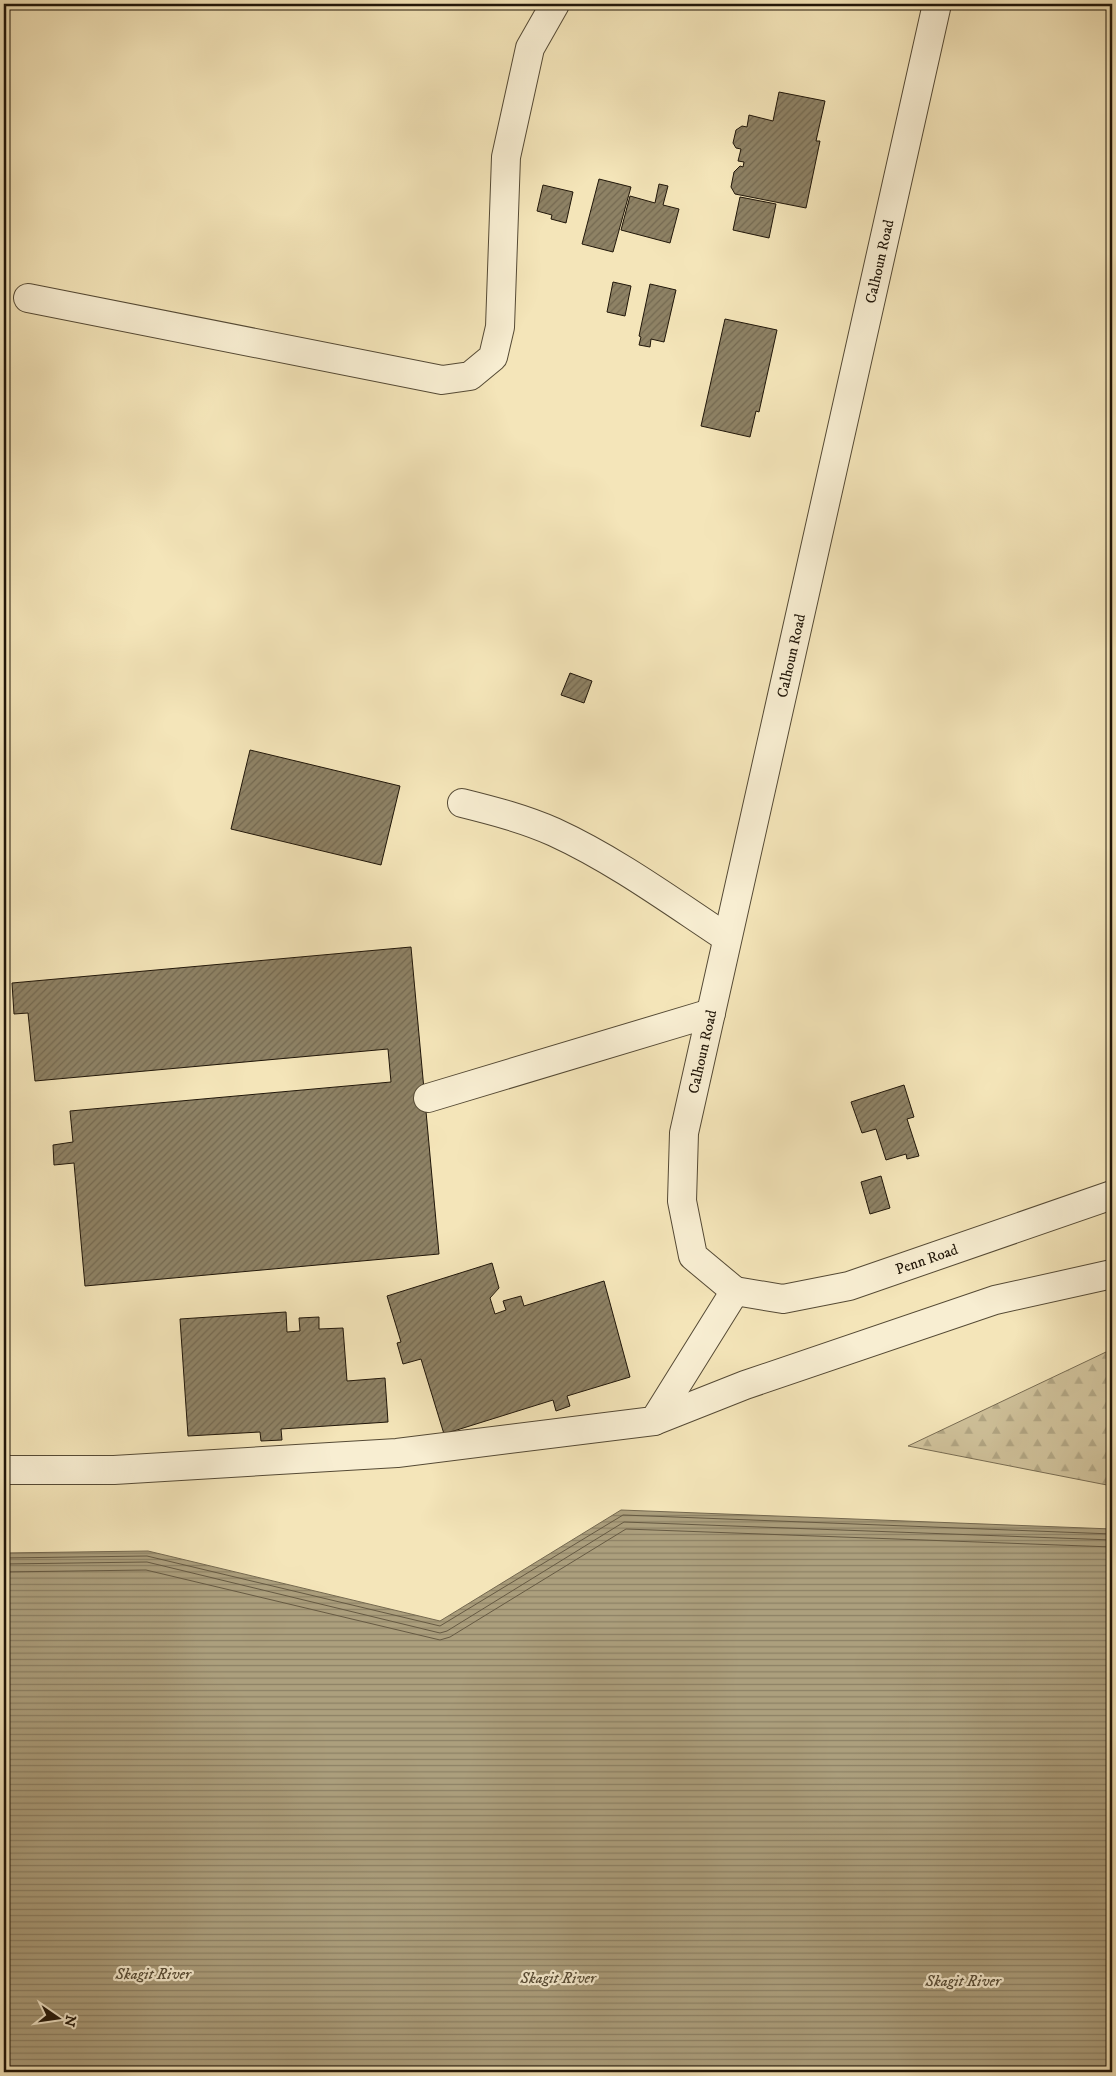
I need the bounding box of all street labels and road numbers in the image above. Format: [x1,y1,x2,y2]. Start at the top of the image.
street label: Calhoun Road [861,217,898,305]
street label: Calhoun Road [772,611,810,699]
street label: Calhoun Road [684,1008,721,1096]
street label: Penn Road [893,1239,961,1279]

